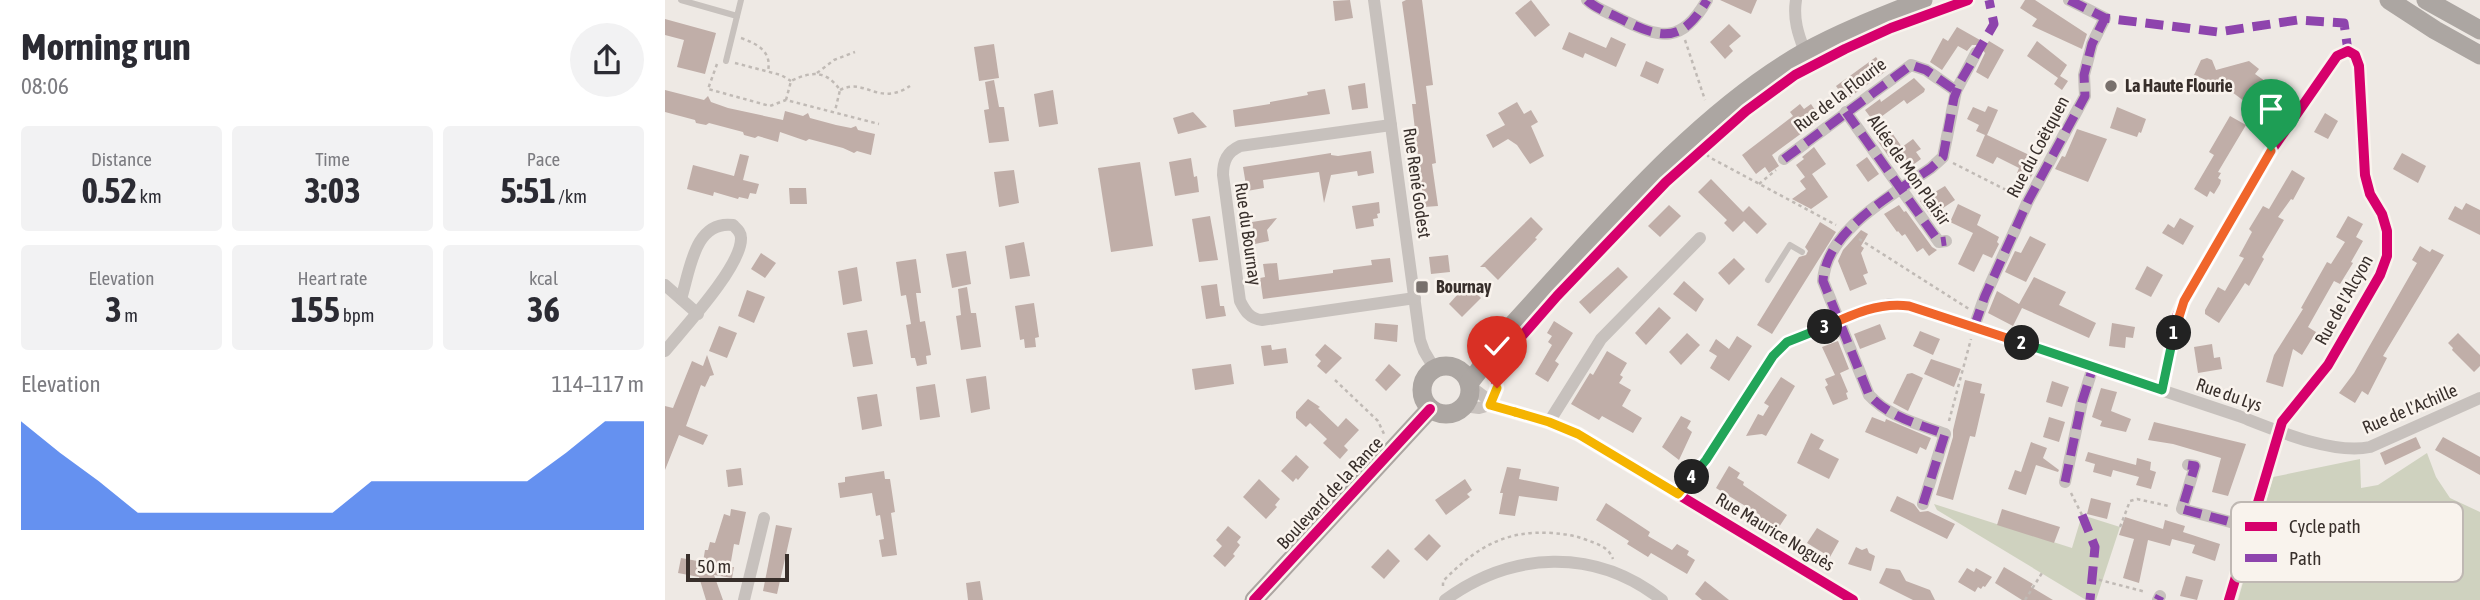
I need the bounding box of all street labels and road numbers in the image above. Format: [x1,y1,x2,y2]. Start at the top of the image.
street label: Rue de la Flourie [1790,53,1890,136]
street label: Rue du Coëtquen [2002,92,2073,201]
street label: Allée de Mon Plaisir [1864,111,1956,229]
street label: Rue René Godest [1399,126,1436,239]
street label: Rue du Bournay [1231,181,1266,287]
street label: Rue de l'Alcyon [2310,251,2377,348]
street label: Rue du Lys [2193,373,2265,416]
street label: Rue de l'Achille [2359,379,2460,438]
street label: Boulevard de la Rance [1272,432,1387,553]
street label: Rue Maurice Noguès [1712,488,1838,575]

